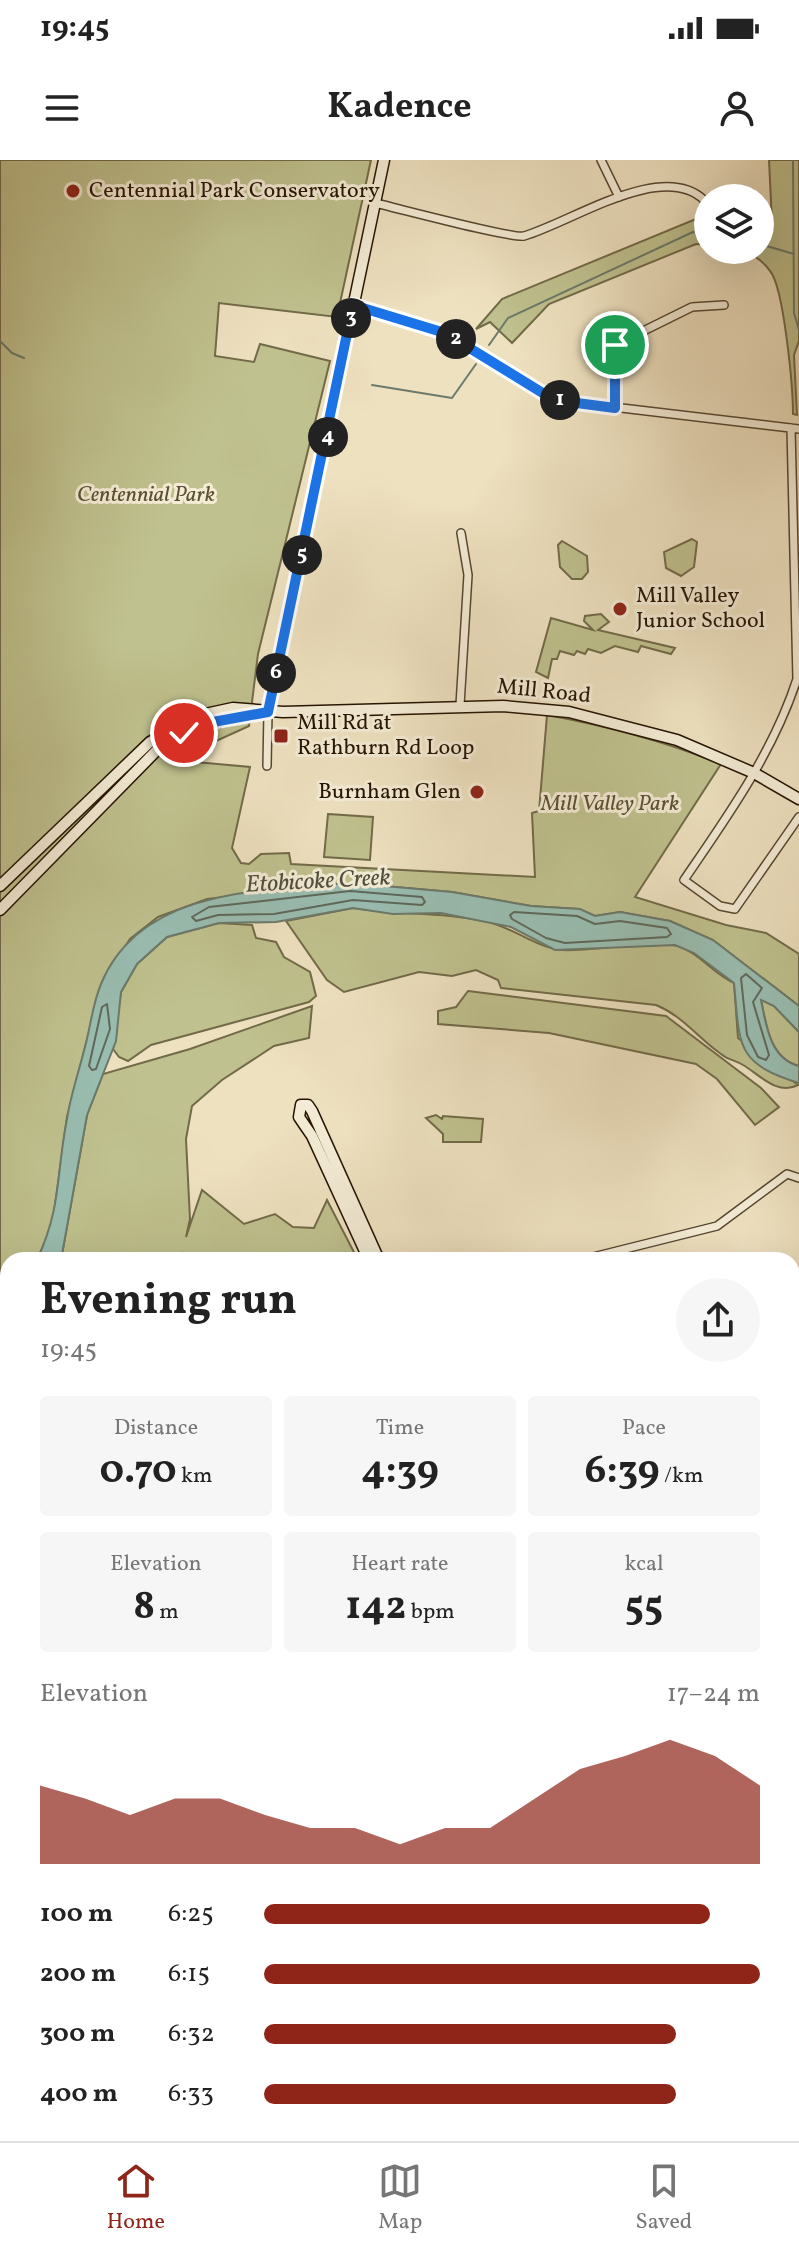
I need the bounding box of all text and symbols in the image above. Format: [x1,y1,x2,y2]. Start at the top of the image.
text: 19:45 [40,7,109,49]
text: Kadence [327,83,472,133]
icon: menu [40,86,84,130]
icon: person [715,86,759,130]
place label: Centennial Park Conservatory [89,176,380,207]
marker: Centennial Park Conservatory [64,182,82,200]
map controls [694,184,774,264]
button: layers [694,184,774,264]
pin: 3 [331,298,371,338]
text: 3 [345,302,357,333]
pin [581,311,649,379]
pin: 2 [436,319,476,359]
text: 2 [450,323,462,354]
icon: arrive [593,323,637,367]
pin: 1 [540,380,580,420]
text: 1 [556,384,564,415]
pin: 4 [308,417,348,457]
text: 4 [321,421,335,452]
park label: Centennial Park [77,480,215,511]
pin: 5 [282,535,322,575]
text: 5 [297,539,307,570]
place label: Mill Valley Junior School [636,581,765,637]
marker: Mill Valley Junior School [611,600,629,618]
pin: 6 [256,653,296,693]
text: 6 [270,657,282,688]
street label: Mill Road [495,672,593,712]
pin [150,699,218,767]
place label: Mill Rd at Rathburn Rd Loop [297,708,474,764]
icon: check [162,711,206,755]
marker: Mill Rd at Rathburn Rd Loop [272,727,290,745]
place label: Burnham Glen [318,777,461,808]
marker: Burnham Glen [468,783,486,801]
park label: Mill Valley Park [540,789,679,820]
water label: Etobicoke Creek [245,861,391,903]
text: Evening run [40,1271,297,1332]
button: share [676,1278,760,1362]
text: 19:45 [40,1332,97,1368]
text: Distance [114,1413,198,1444]
text: Time [376,1413,424,1444]
text: Pace [622,1413,666,1444]
text: 0.70 [99,1444,177,1500]
text: 4:39 [361,1444,439,1500]
text: 6:39 [584,1444,660,1500]
text: km [177,1461,213,1492]
text: /km [660,1461,704,1492]
text: Elevation [110,1549,202,1580]
text: Heart rate [351,1549,449,1580]
text: kcal [624,1549,664,1580]
text: 8 [133,1580,155,1636]
text: 142 [345,1580,406,1636]
text: 55 [625,1580,663,1636]
text: m [155,1597,179,1628]
text: bpm [406,1597,455,1628]
text: Elevation [40,1676,148,1712]
text: 17–24 m [667,1676,760,1712]
text: 100 m [40,1896,113,1932]
text: 6:25 [168,1896,214,1932]
text: 200 m [40,1956,116,1992]
text: 6:15 [168,1956,210,1992]
text: 300 m [40,2016,116,2052]
text: 6:32 [168,2016,215,2052]
text: 400 m [40,2076,118,2112]
text: 6:33 [168,2076,214,2112]
tab: Home [107,2159,165,2238]
tab: Map [378,2159,422,2238]
tab: Saved [636,2159,692,2238]

